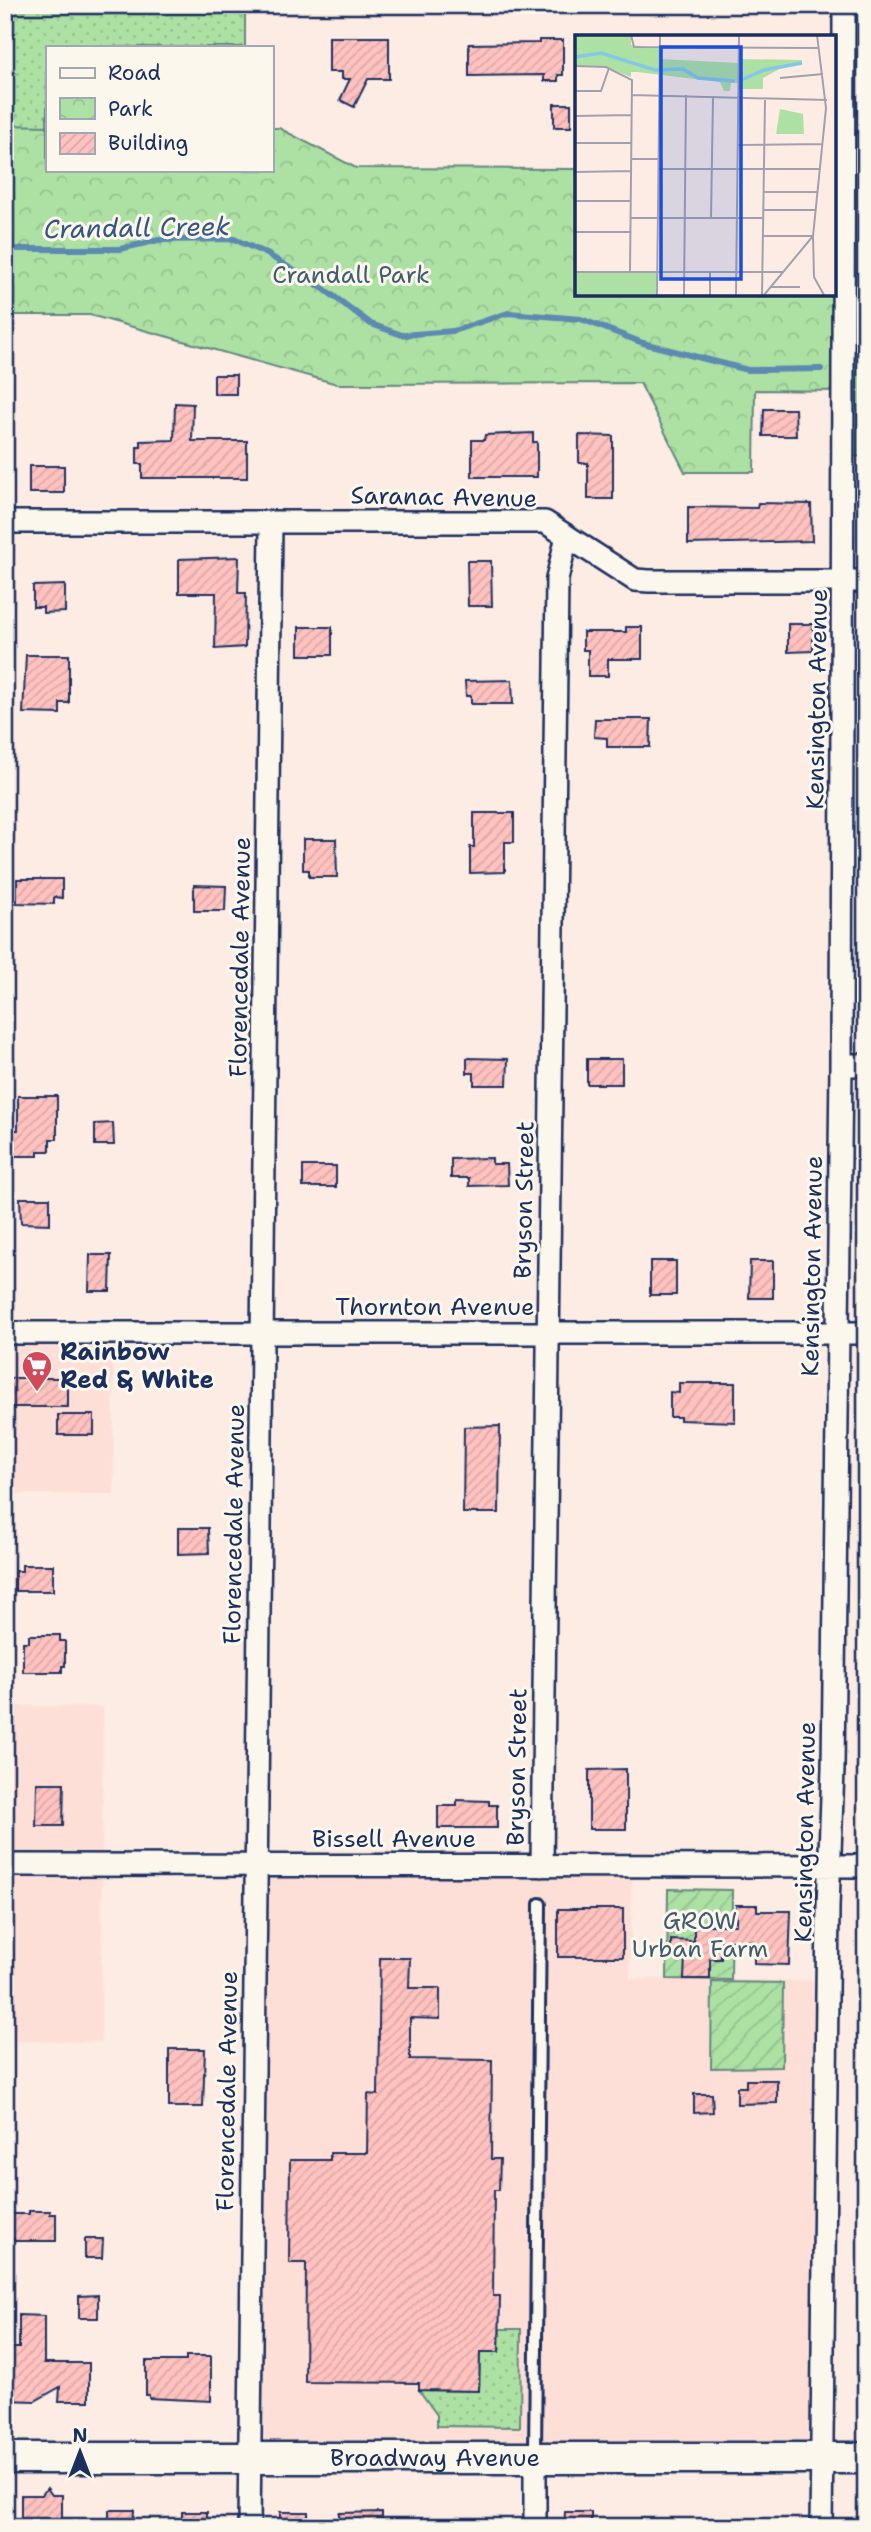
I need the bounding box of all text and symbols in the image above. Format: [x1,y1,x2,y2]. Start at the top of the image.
inset map [575,35,836,296]
legend [46,46,273,172]
text: Road [108,59,161,87]
text: Park [108,95,153,123]
text: Building [108,129,188,157]
water label: Crandall Creek [43,208,231,246]
park label: Crandall Park [272,259,430,291]
street label: Saranac Avenue [350,479,538,515]
street label: Kensington Avenue [799,588,835,810]
street label: Florencedale Avenue [222,836,258,1078]
street label: Bryson Street [507,1121,541,1279]
street label: Kensington Avenue [794,1155,830,1377]
street label: Thornton Avenue [335,1291,535,1323]
place label: Rainbow Red & White [60,1336,214,1396]
supermarket icon: Rainbow Red & White [20,1349,54,1393]
street label: Florencedale Avenue [216,1403,252,1645]
street label: Bryson Street [500,1688,534,1846]
street label: Kensington Avenue [787,1721,823,1943]
street label: Bissell Avenue [312,1823,476,1855]
park label: GROW Urban Farm [632,1905,768,1965]
street label: Florencedale Avenue [209,1970,245,2212]
north arrow [46,2416,116,2486]
text: N [72,2423,88,2448]
street label: Broadway Avenue [330,2442,540,2474]

